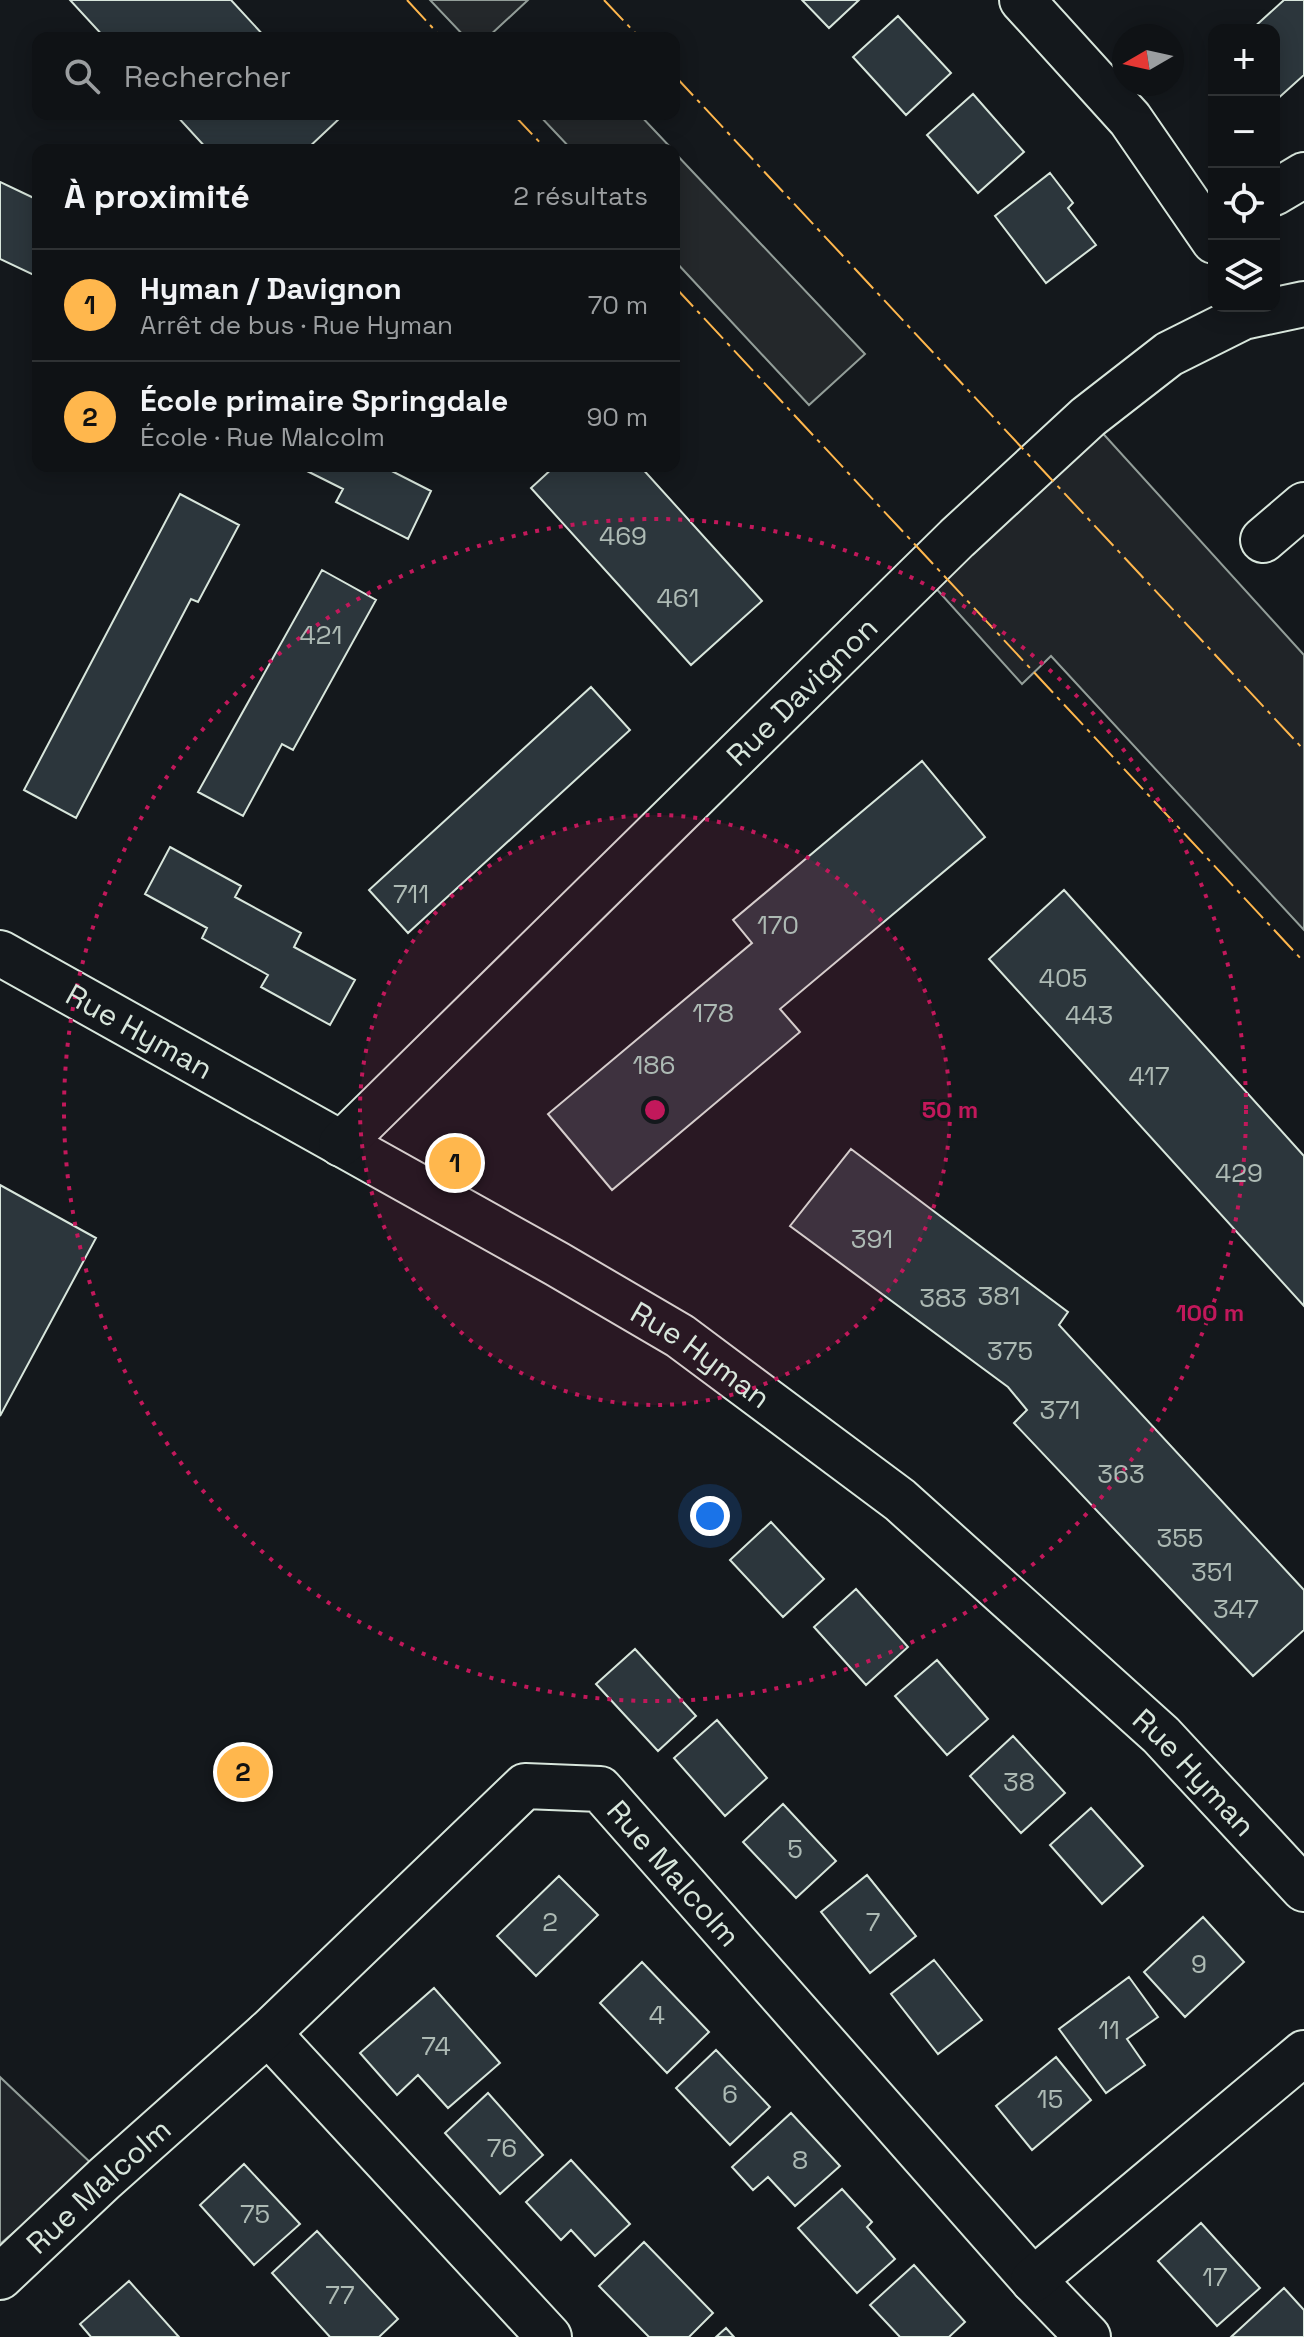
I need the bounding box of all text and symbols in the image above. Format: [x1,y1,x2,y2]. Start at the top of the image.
north arrow [1112,24,1184,96]
map controls [1208,24,1280,312]
button: + [1208,24,1280,96]
search box [32,32,680,120]
icon: search [60,54,104,98]
text: Rechercher [124,57,291,96]
button: − [1208,96,1280,168]
button: locate [1208,168,1280,240]
text: À proximité [64,175,250,218]
text: 2 résultats [513,179,648,213]
button: layers [1208,240,1280,312]
text: Hyman / Davignon [140,269,402,308]
text: 1 [84,288,96,322]
text: 70 m [588,288,648,322]
text: Arrêt de bus · Rue Hyman [140,308,453,342]
text: École primaire Springdale [140,381,508,420]
text: 2 [82,400,98,434]
text: 90 m [586,400,648,434]
text: École · Rue Malcolm [140,420,385,454]
house number: 469 [599,519,647,553]
house number: 461 [657,581,699,615]
street label: Rue Davignon [718,608,886,774]
house number: 421 [300,618,342,652]
house number: 711 [393,877,429,911]
house number: 170 [757,908,799,942]
house number: 405 [1039,961,1087,995]
street label: Rue Hyman [59,974,220,1088]
house number: 178 [692,996,734,1030]
house number: 443 [1065,998,1113,1032]
house number: 186 [633,1048,675,1082]
house number: 417 [1128,1059,1170,1093]
text: 50 m [922,1094,978,1125]
centre of rings [641,1096,669,1124]
pin: 1 [429,1133,481,1193]
house number: 429 [1215,1156,1263,1190]
house number: 391 [851,1222,893,1256]
house number: 381 [978,1279,1020,1313]
house number: 383 [919,1281,967,1315]
street label: Rue Hyman [624,1292,779,1417]
text: 100 m [1176,1297,1244,1328]
house number: 375 [987,1334,1033,1368]
house number: 371 [1040,1393,1080,1427]
house number: 363 [1097,1457,1145,1491]
your location [690,1496,730,1536]
house number: 355 [1157,1521,1203,1555]
house number: 351 [1191,1555,1233,1589]
house number: 347 [1213,1592,1259,1626]
street label: Rue Hyman [1125,1700,1264,1844]
pin: 2 [217,1742,269,1802]
house number: 38 [1003,1765,1035,1799]
street label: Rue Malcolm [599,1791,749,1955]
house number: 5 [787,1832,803,1866]
house number: 2 [542,1905,558,1939]
house number: 7 [866,1905,880,1939]
house number: 9 [1191,1947,1207,1981]
house number: 4 [649,1998,665,2032]
house number: 11 [1098,2013,1120,2047]
house number: 74 [421,2029,451,2063]
house number: 6 [722,2077,738,2111]
house number: 15 [1037,2082,1063,2116]
street label: Rue Malcolm [18,2110,179,2262]
house number: 76 [487,2131,517,2165]
house number: 8 [792,2143,808,2177]
house number: 75 [240,2197,270,2231]
house number: 17 [1202,2260,1228,2294]
house number: 77 [325,2278,355,2312]

